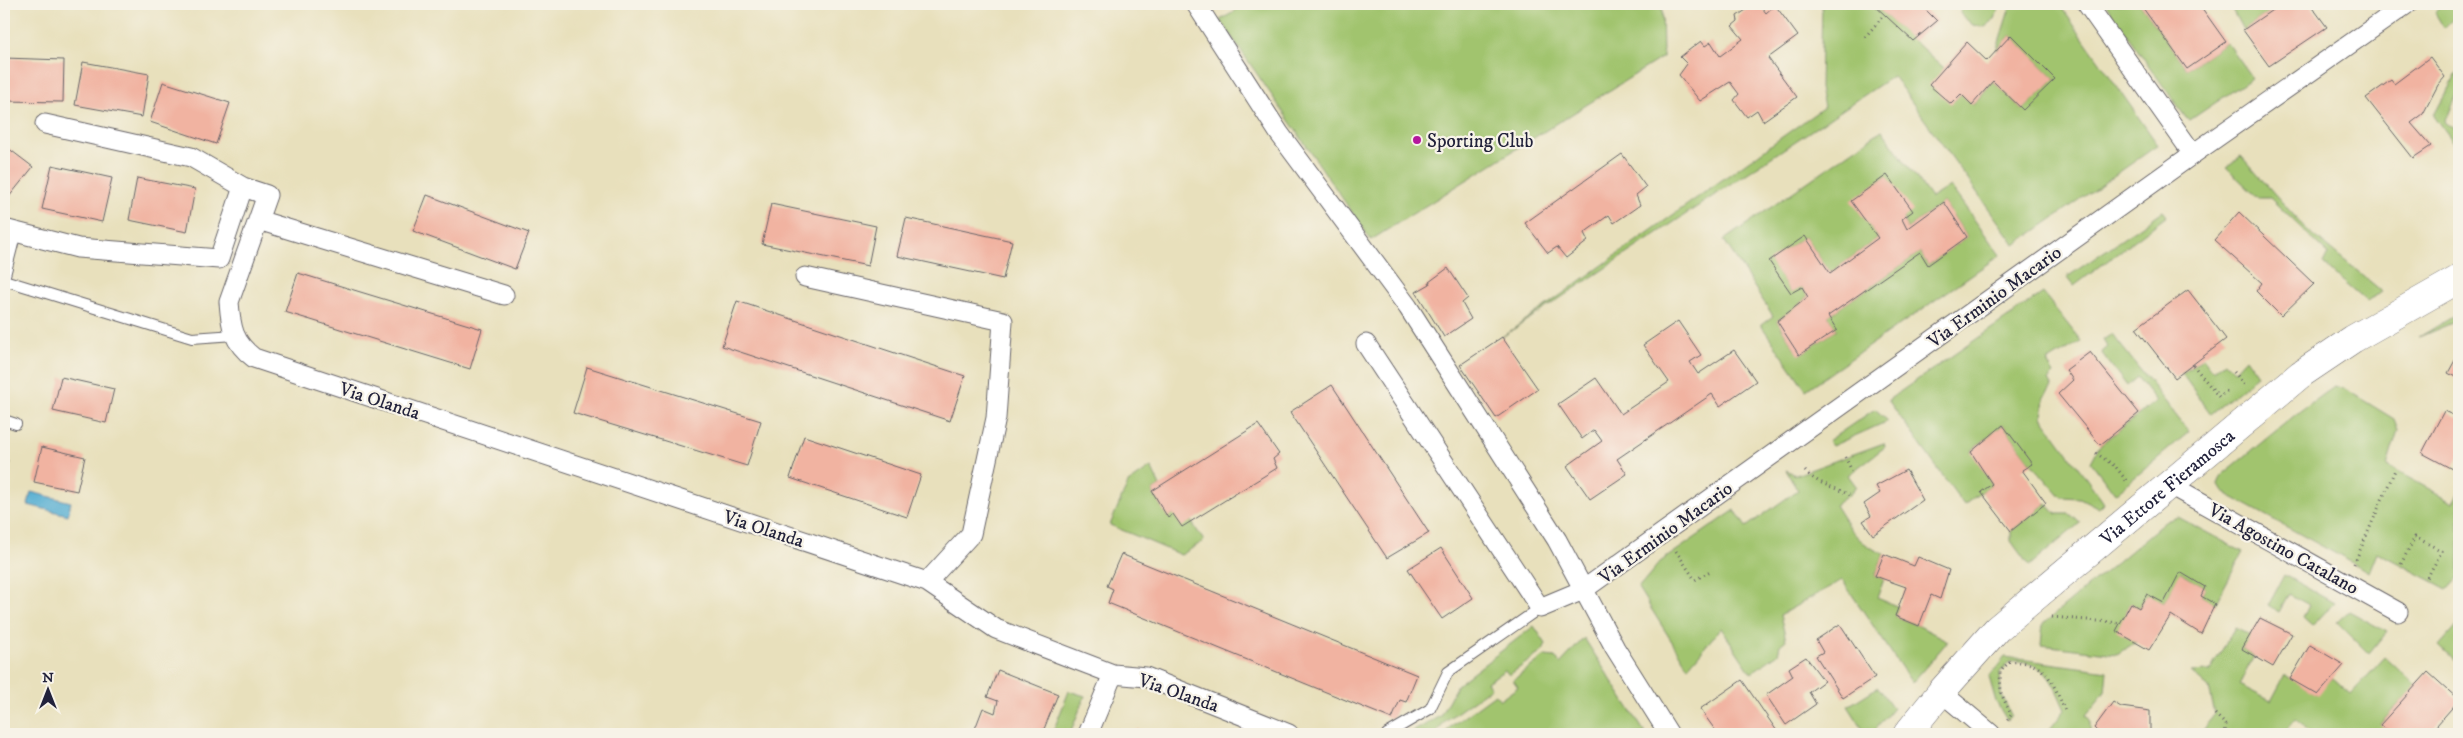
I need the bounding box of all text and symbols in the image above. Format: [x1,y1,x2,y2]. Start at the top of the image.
place label: Sporting Club [1427,130,1533,153]
marker: Sporting Club [1411,134,1423,146]
street label: Via Erminio Macario [1923,241,2066,354]
street label: Via Olanda [335,377,423,425]
street label: Via Ettore Fieramosca [2095,425,2240,551]
street label: Via Erminio Macario [1594,477,1737,590]
street label: Via Agostino Catalano [2203,498,2362,600]
street label: Via Olanda [719,505,807,553]
north arrow [22,666,72,716]
text: N [42,669,54,687]
street label: Via Olanda [1134,669,1222,718]

